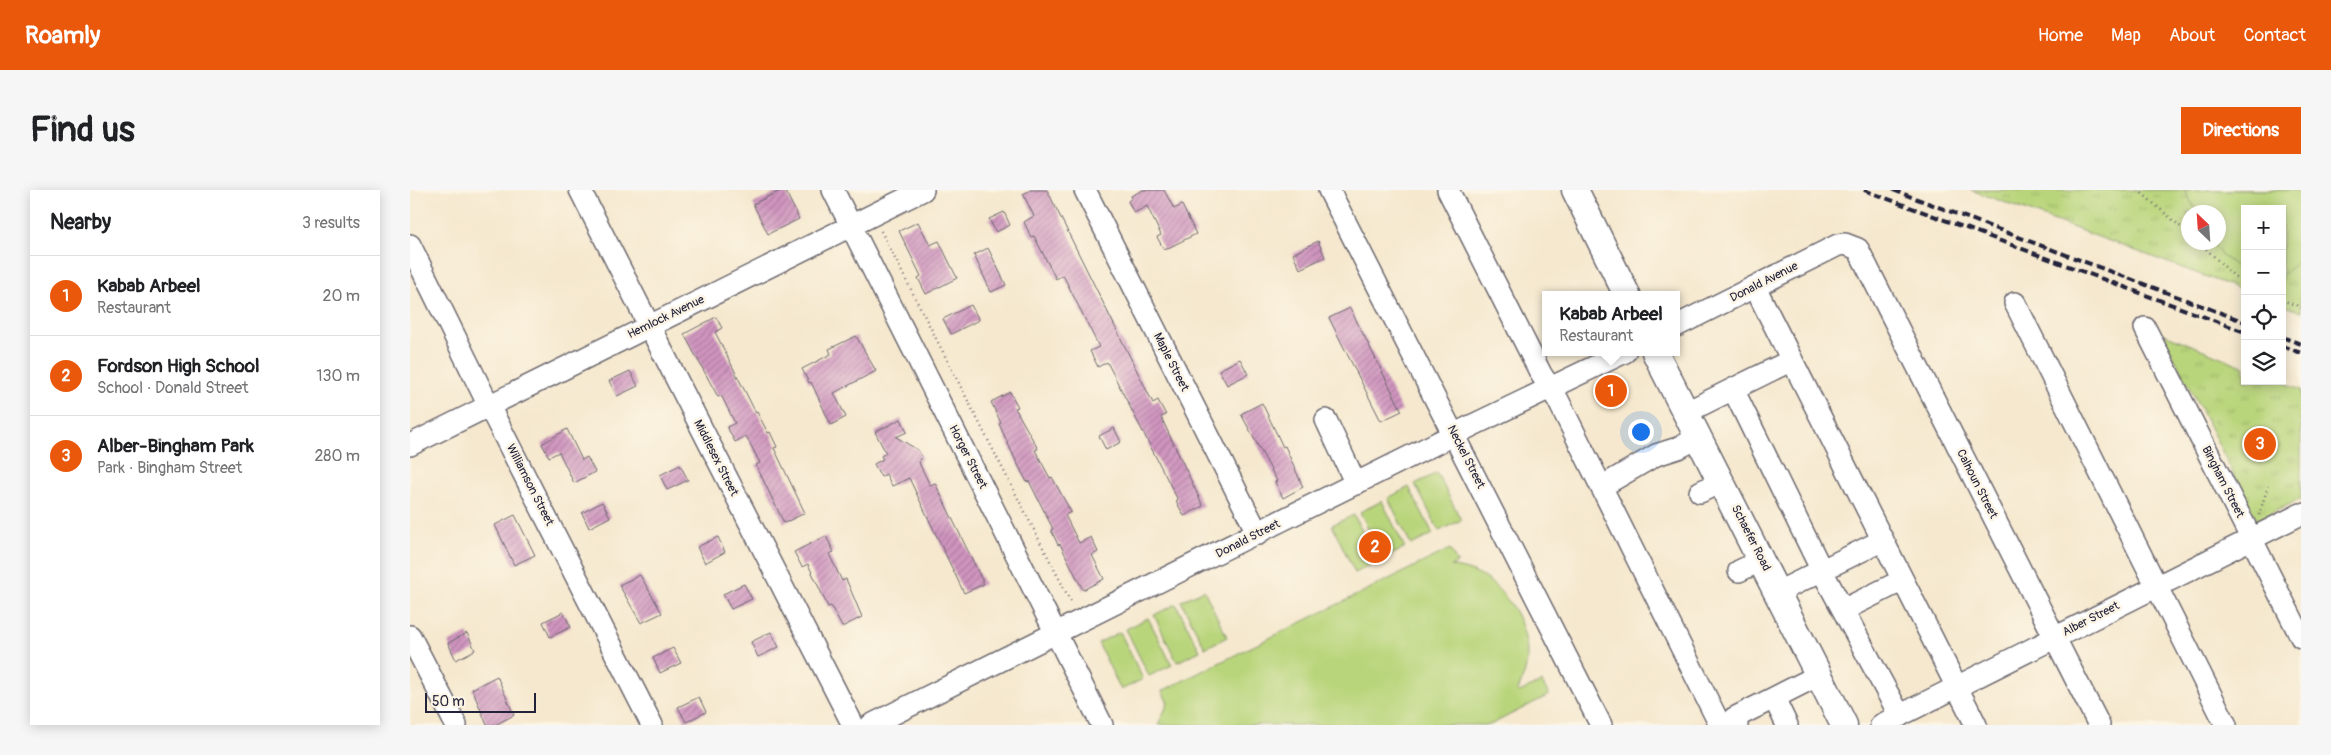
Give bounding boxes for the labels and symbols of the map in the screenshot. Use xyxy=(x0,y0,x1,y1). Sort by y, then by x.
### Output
north arrow xyxy=(2181,205,2226,250)
street label: Donald Avenue xyxy=(1727,258,1801,306)
street label: Hemlock Avenue xyxy=(625,292,707,342)
street label: Maple Street xyxy=(1150,330,1192,394)
pin: 1 xyxy=(1595,372,1627,410)
street label: Middlesex Street xyxy=(690,417,742,499)
your location xyxy=(1628,419,1654,445)
street label: Horger Street xyxy=(945,423,991,492)
street label: Neckel Street xyxy=(1444,423,1488,491)
pin: 3 xyxy=(2244,425,2276,463)
street label: Williamson Street xyxy=(503,442,557,529)
street label: Bingham Street xyxy=(2198,443,2248,521)
street label: Calhoun Street xyxy=(1953,447,2001,521)
street label: Schaefer Road xyxy=(1728,503,1774,574)
street label: Donald Street xyxy=(1213,516,1283,562)
pin: 2 xyxy=(1359,528,1391,566)
street label: Alber Street xyxy=(2060,598,2122,640)
scale bar xyxy=(425,690,536,713)

